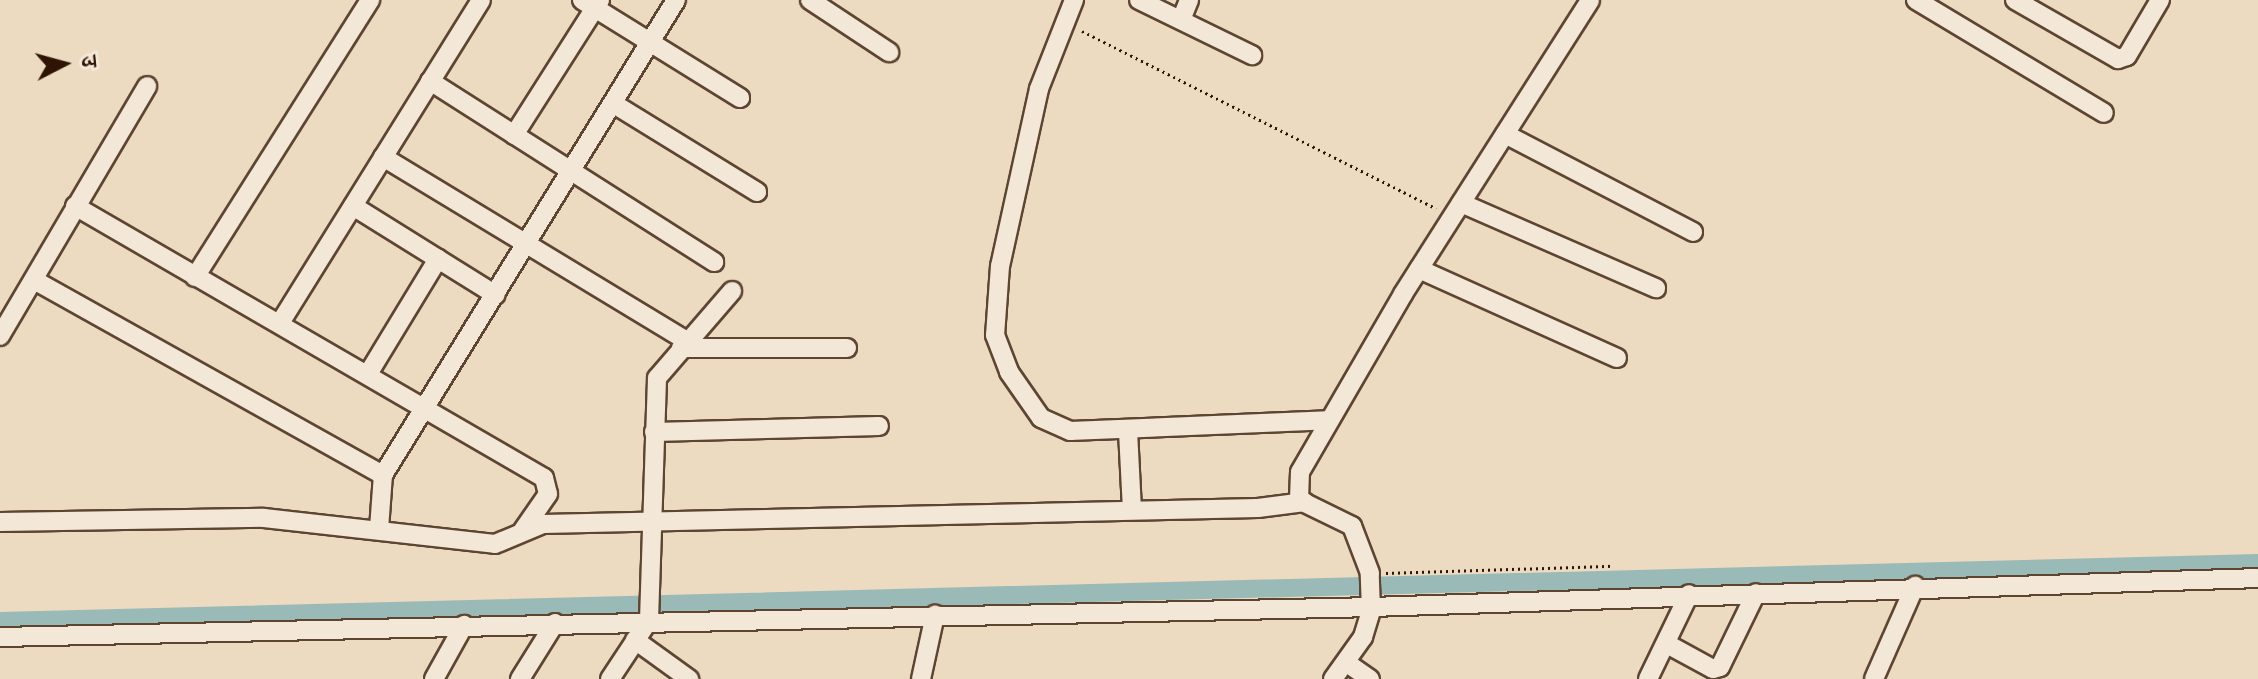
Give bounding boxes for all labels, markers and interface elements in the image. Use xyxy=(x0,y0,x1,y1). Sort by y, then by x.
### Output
north arrow xyxy=(24,24,104,104)
text: उ xyxy=(73,54,102,69)

